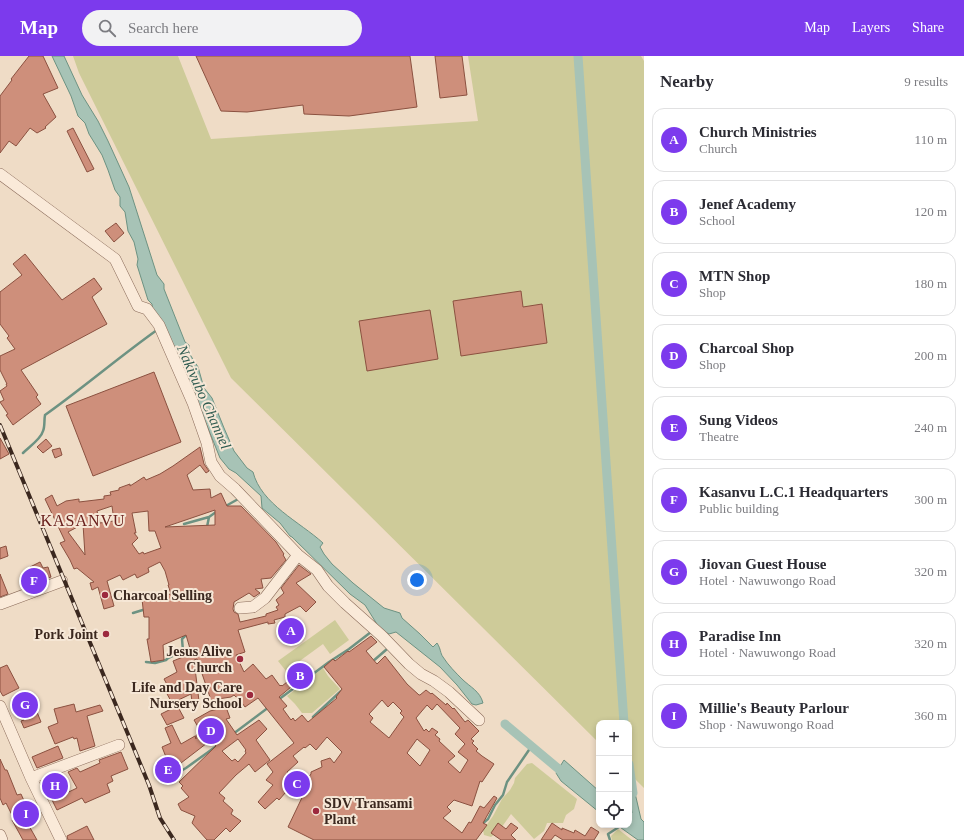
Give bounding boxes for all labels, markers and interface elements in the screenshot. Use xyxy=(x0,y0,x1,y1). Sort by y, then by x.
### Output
search box xyxy=(82,10,362,46)
text: Map xyxy=(20,17,58,38)
icon: search xyxy=(96,17,118,39)
text: Search here xyxy=(128,20,198,36)
text: Map xyxy=(804,20,830,35)
text: Layers xyxy=(852,20,890,35)
text: Share xyxy=(912,20,944,35)
text: Nearby xyxy=(660,72,714,91)
text: 9 results xyxy=(904,74,948,89)
text: Church Ministries xyxy=(699,124,817,140)
text: A xyxy=(669,132,679,147)
text: 110 m xyxy=(915,132,947,147)
text: Church xyxy=(699,141,737,156)
text: Jenef Academy xyxy=(699,196,796,212)
text: B xyxy=(670,204,678,219)
text: 120 m xyxy=(914,204,947,219)
text: School xyxy=(699,213,735,228)
text: MTN Shop xyxy=(699,268,770,284)
text: C xyxy=(669,276,679,291)
text: 180 m xyxy=(914,276,947,291)
text: Shop xyxy=(699,285,726,300)
text: Charcoal Shop xyxy=(699,340,794,356)
water label: Nakivubo Channel xyxy=(173,342,234,451)
text: D xyxy=(669,348,679,363)
text: 200 m xyxy=(914,348,947,363)
text: Shop xyxy=(699,357,726,372)
text: Sung Videos xyxy=(699,412,778,428)
text: E xyxy=(670,420,678,435)
text: 240 m xyxy=(914,420,947,435)
text: Theatre xyxy=(699,429,739,444)
text: Kasanvu L.C.1 Headquarters xyxy=(699,484,888,500)
text: F xyxy=(670,492,678,507)
text: 300 m xyxy=(914,492,947,507)
text: Public building xyxy=(699,501,779,516)
district label: KASANVU xyxy=(40,512,126,529)
text: Jiovan Guest House xyxy=(699,556,827,572)
text: G xyxy=(669,564,679,579)
text: 320 m xyxy=(914,564,947,579)
pin: F xyxy=(21,566,47,596)
your location xyxy=(407,570,427,590)
text: Hotel · Nawuwongo Road xyxy=(699,573,836,588)
place label: Charcoal Selling xyxy=(113,588,212,603)
marker: Charcoal Selling xyxy=(100,590,110,600)
pin: A xyxy=(278,616,304,646)
place label: Pork Joint xyxy=(35,627,98,642)
text: Paradise Inn xyxy=(699,628,781,644)
marker: Pork Joint xyxy=(101,629,111,639)
text: H xyxy=(669,636,679,651)
text: 320 m xyxy=(914,636,947,651)
place label: Jesus Alive Church xyxy=(166,644,232,675)
text: Hotel · Nawuwongo Road xyxy=(699,645,836,660)
marker: Jesus Alive Church xyxy=(235,654,245,664)
pin: B xyxy=(287,661,313,691)
place label: Life and Day Care Nursery School xyxy=(131,680,242,711)
pin: G xyxy=(12,690,38,720)
marker: Life and Day Care Nursery School xyxy=(245,690,255,700)
text: Millie's Beauty Parlour xyxy=(699,700,849,716)
text: I xyxy=(671,708,677,723)
text: 360 m xyxy=(914,708,947,723)
pin: D xyxy=(198,716,224,746)
text: Shop · Nawuwongo Road xyxy=(699,717,834,732)
map controls xyxy=(596,720,632,828)
button: + xyxy=(596,720,632,756)
pin: E xyxy=(155,755,181,785)
button: − xyxy=(596,756,632,792)
pin: C xyxy=(284,769,310,799)
pin: H xyxy=(42,771,68,801)
button: locate xyxy=(596,792,632,828)
place label: SDV Transami Plant xyxy=(324,796,412,827)
pin: I xyxy=(13,799,39,829)
marker: SDV Transami Plant xyxy=(311,806,321,816)

